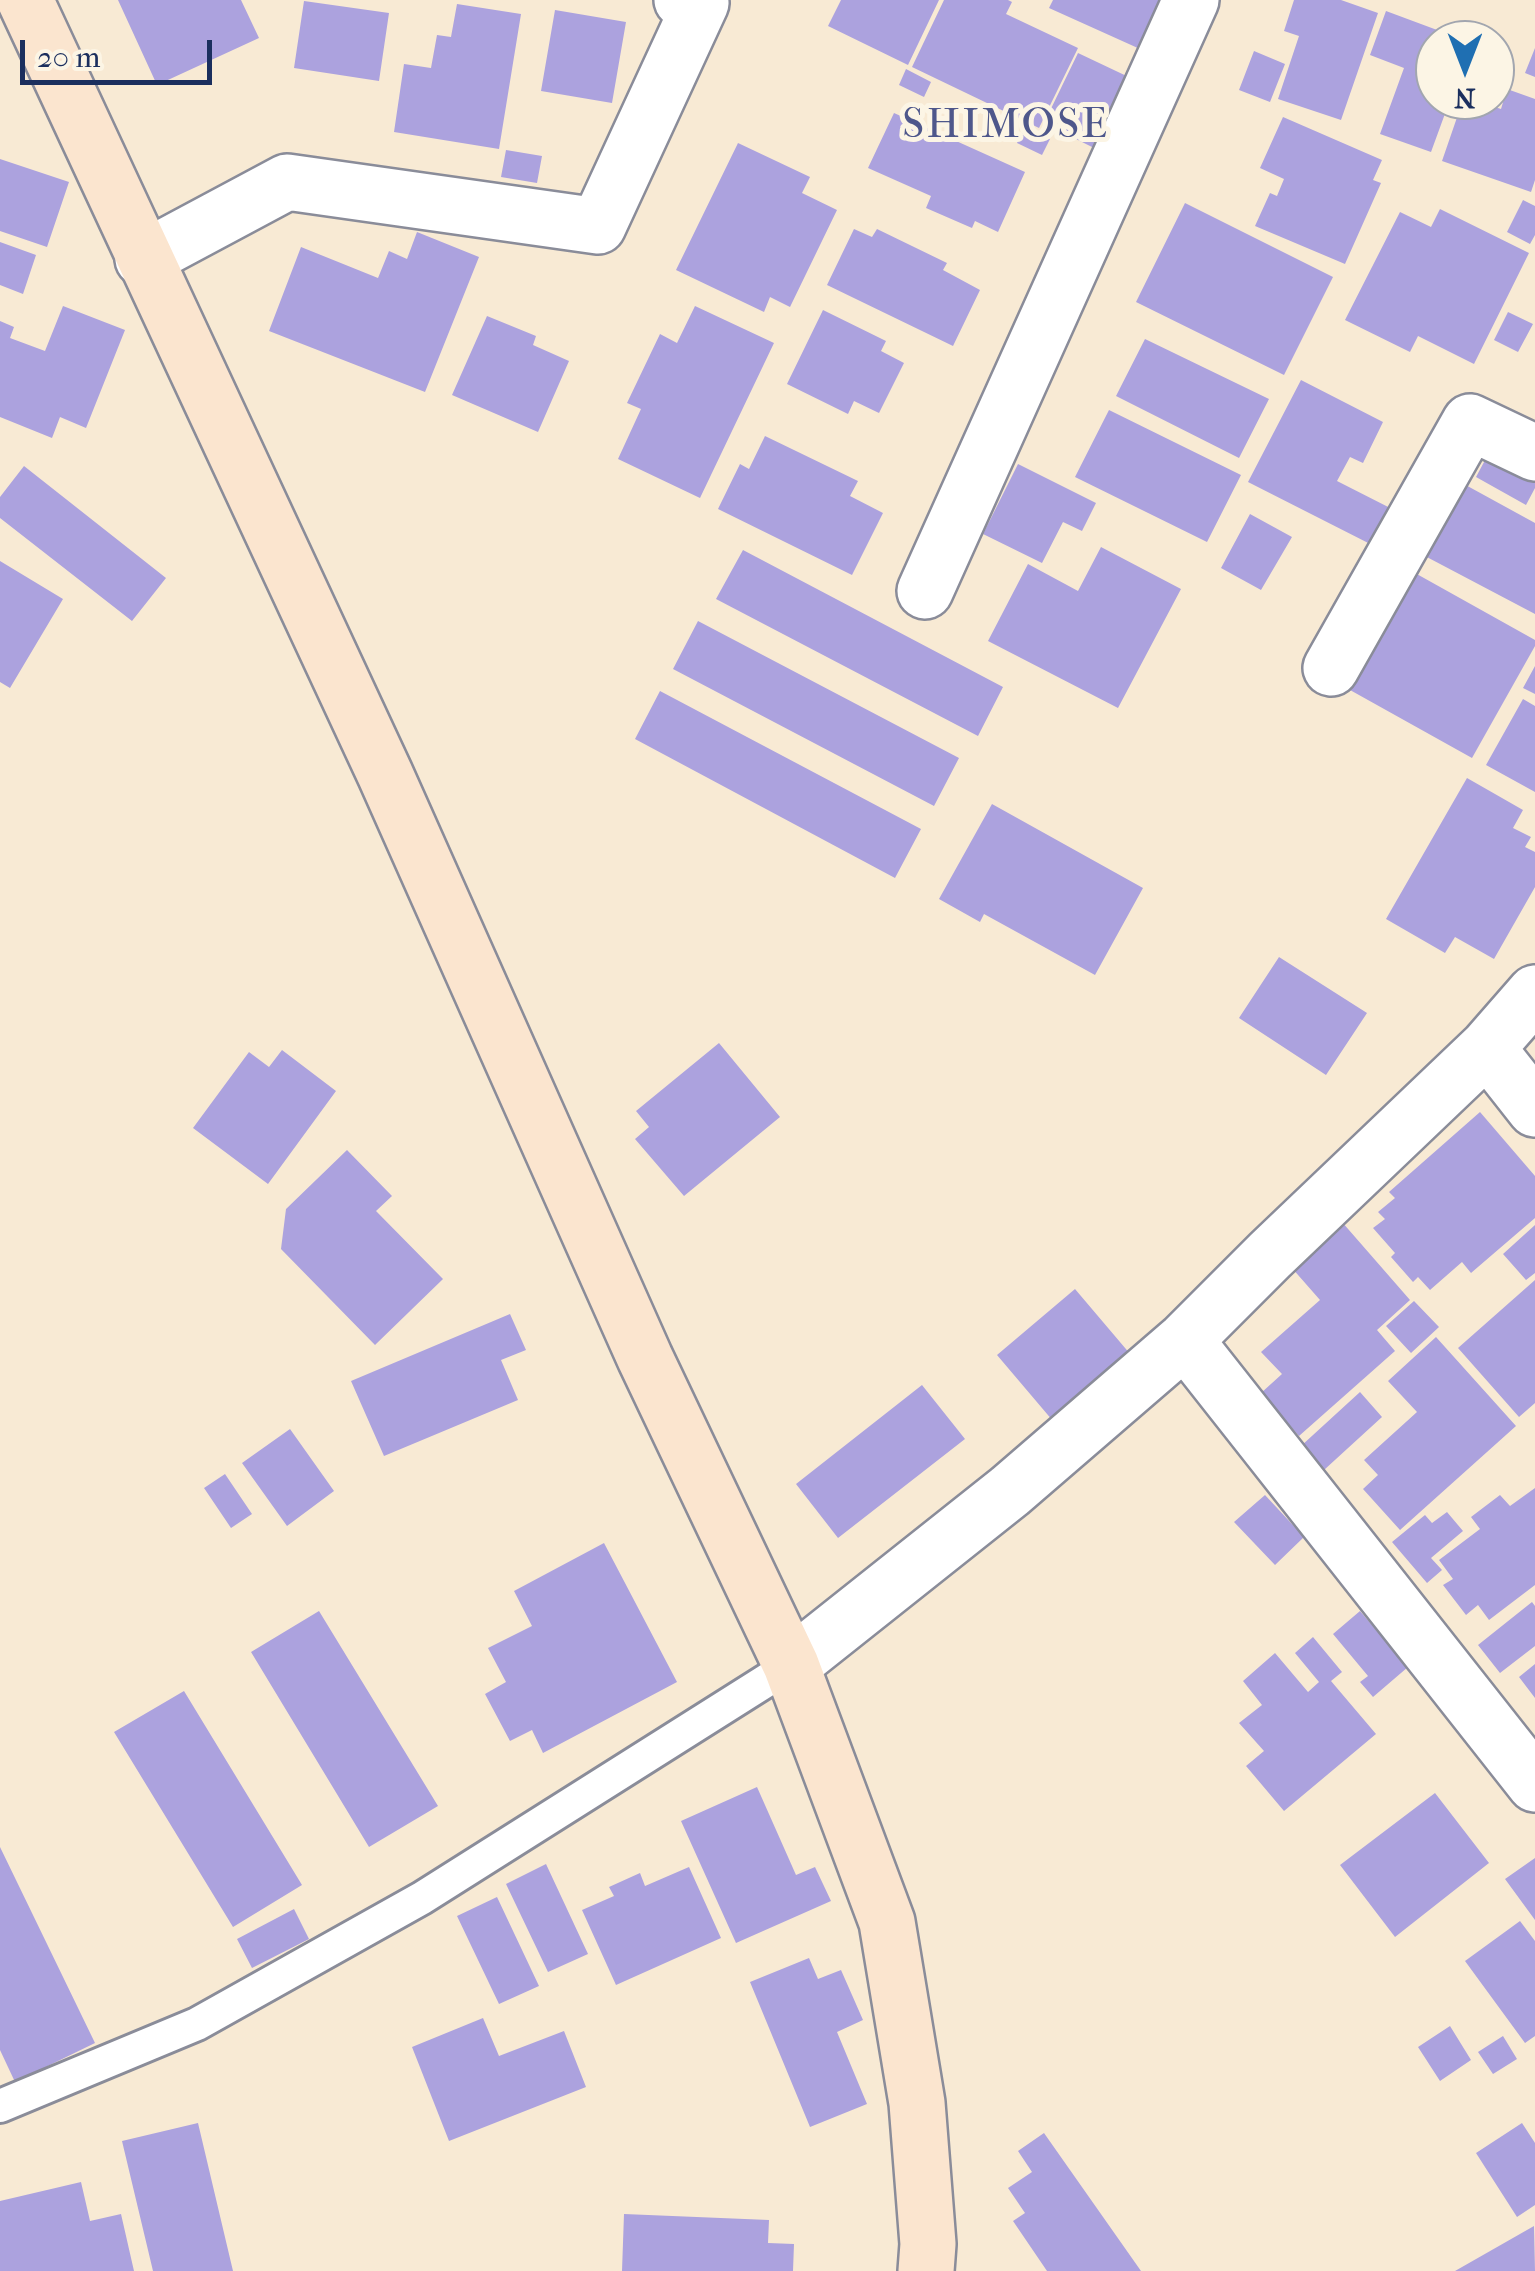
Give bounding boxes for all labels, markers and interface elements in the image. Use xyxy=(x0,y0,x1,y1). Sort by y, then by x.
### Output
scale bar xyxy=(25,20,218,82)
north arrow xyxy=(1415,20,1515,120)
text: 20 m xyxy=(37,40,100,75)
text: N xyxy=(1454,82,1476,115)
district label: SHIMOSE xyxy=(902,102,1110,152)

